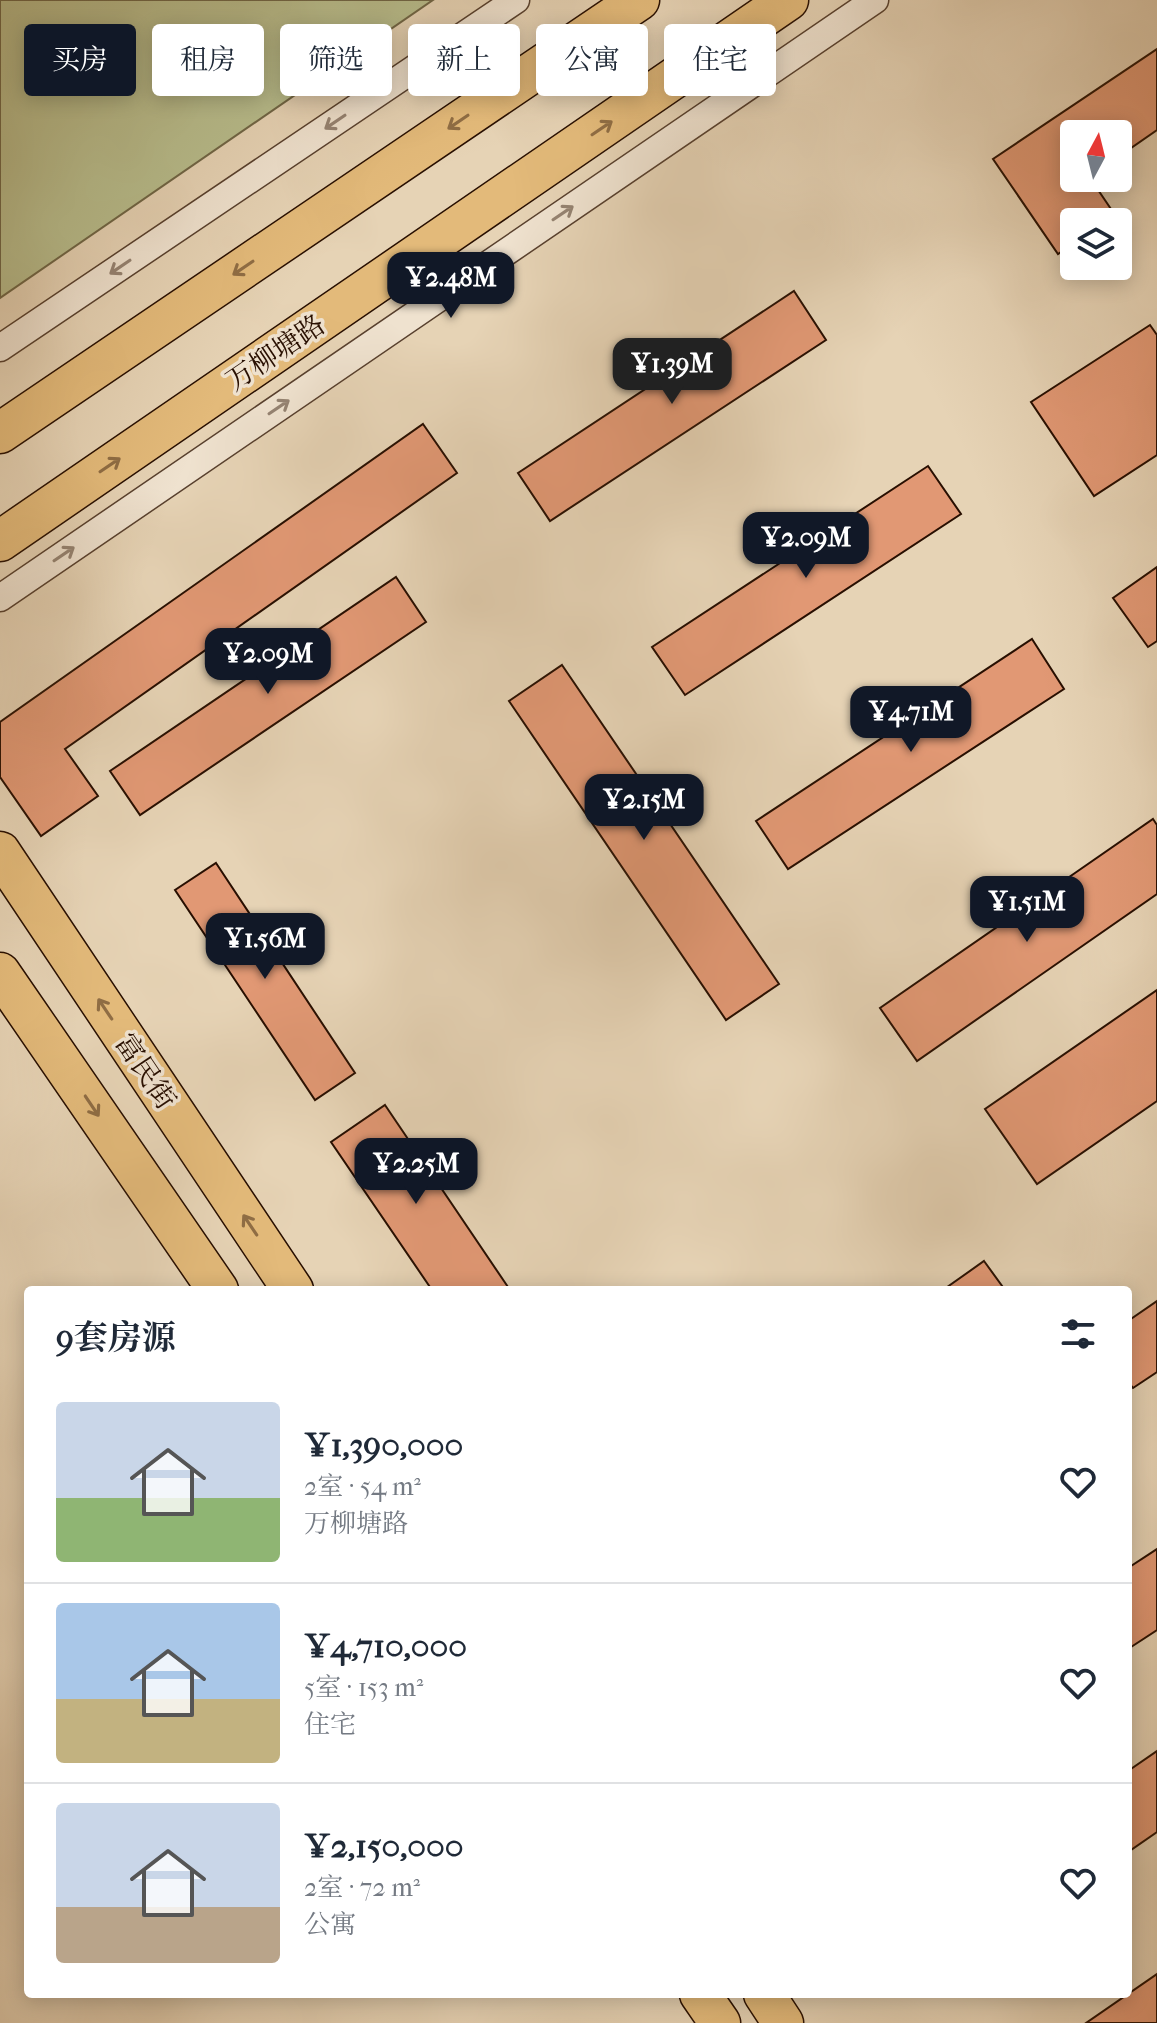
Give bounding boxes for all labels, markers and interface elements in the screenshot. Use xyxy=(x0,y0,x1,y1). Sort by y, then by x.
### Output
chip: 买房 xyxy=(24,24,136,96)
chip: 租房 xyxy=(152,24,264,96)
chip: 筛选 xyxy=(280,24,392,96)
chip: 新上 xyxy=(408,24,520,96)
chip: 公寓 xyxy=(536,24,648,96)
chip: 住宅 xyxy=(664,24,776,96)
one-way arrow xyxy=(325,114,347,130)
one-way arrow xyxy=(448,114,470,130)
one-way arrow xyxy=(590,120,612,136)
north arrow xyxy=(1060,120,1132,192)
map controls xyxy=(1060,120,1132,280)
one-way arrow xyxy=(551,205,574,221)
button: layers xyxy=(1060,208,1132,280)
pin: ¥2.48M xyxy=(386,252,516,320)
one-way arrow xyxy=(109,259,131,275)
one-way arrow xyxy=(232,260,255,276)
text: ¥2.48M xyxy=(405,262,497,293)
street label: 万柳塘路 xyxy=(220,307,331,397)
pin: ¥1.39M xyxy=(607,338,737,406)
text: ¥1.39M xyxy=(631,348,713,379)
one-way arrow xyxy=(267,399,290,415)
one-way arrow xyxy=(99,457,121,473)
pin: ¥2.09M xyxy=(741,512,871,580)
text: ¥2.09M xyxy=(761,522,851,553)
one-way arrow xyxy=(53,546,75,562)
pin: ¥2.09M xyxy=(203,628,333,696)
text: ¥2.09M xyxy=(223,638,313,669)
pin: ¥4.71M xyxy=(846,686,976,754)
text: ¥4.71M xyxy=(868,696,954,727)
pin: ¥2.15M xyxy=(579,774,709,842)
text: ¥2.15M xyxy=(603,784,685,815)
pin: ¥1.51M xyxy=(962,876,1092,944)
text: ¥1.51M xyxy=(988,886,1066,917)
pin: ¥1.56M xyxy=(200,913,330,981)
text: ¥1.56M xyxy=(224,923,306,954)
one-way arrow xyxy=(97,998,113,1021)
street label: 富民街 xyxy=(108,1027,183,1115)
one-way arrow xyxy=(84,1095,100,1117)
pin: ¥2.25M xyxy=(351,1138,481,1206)
text: ¥2.25M xyxy=(373,1148,459,1179)
one-way arrow xyxy=(241,1215,258,1237)
icon: filters xyxy=(1056,1312,1100,1356)
text: 9套房源 xyxy=(56,1318,176,1358)
text: ¥1,390,000 xyxy=(304,1425,463,1465)
icon: home xyxy=(120,1434,216,1530)
icon: heart xyxy=(1056,1460,1100,1504)
text: 2室 · 54 m² xyxy=(304,1471,421,1502)
text: 万柳塘路 xyxy=(304,1508,408,1539)
text: ¥4,710,000 xyxy=(304,1626,467,1666)
icon: home xyxy=(120,1635,216,1731)
icon: heart xyxy=(1056,1661,1100,1705)
text: 5室 · 153 m² xyxy=(304,1672,423,1703)
text: 住宅 xyxy=(304,1709,356,1740)
text: ¥2,150,000 xyxy=(304,1826,464,1866)
icon: home xyxy=(120,1835,216,1931)
icon: heart xyxy=(1056,1861,1100,1905)
text: 2室 · 72 m² xyxy=(304,1872,420,1903)
text: 公寓 xyxy=(304,1909,356,1940)

